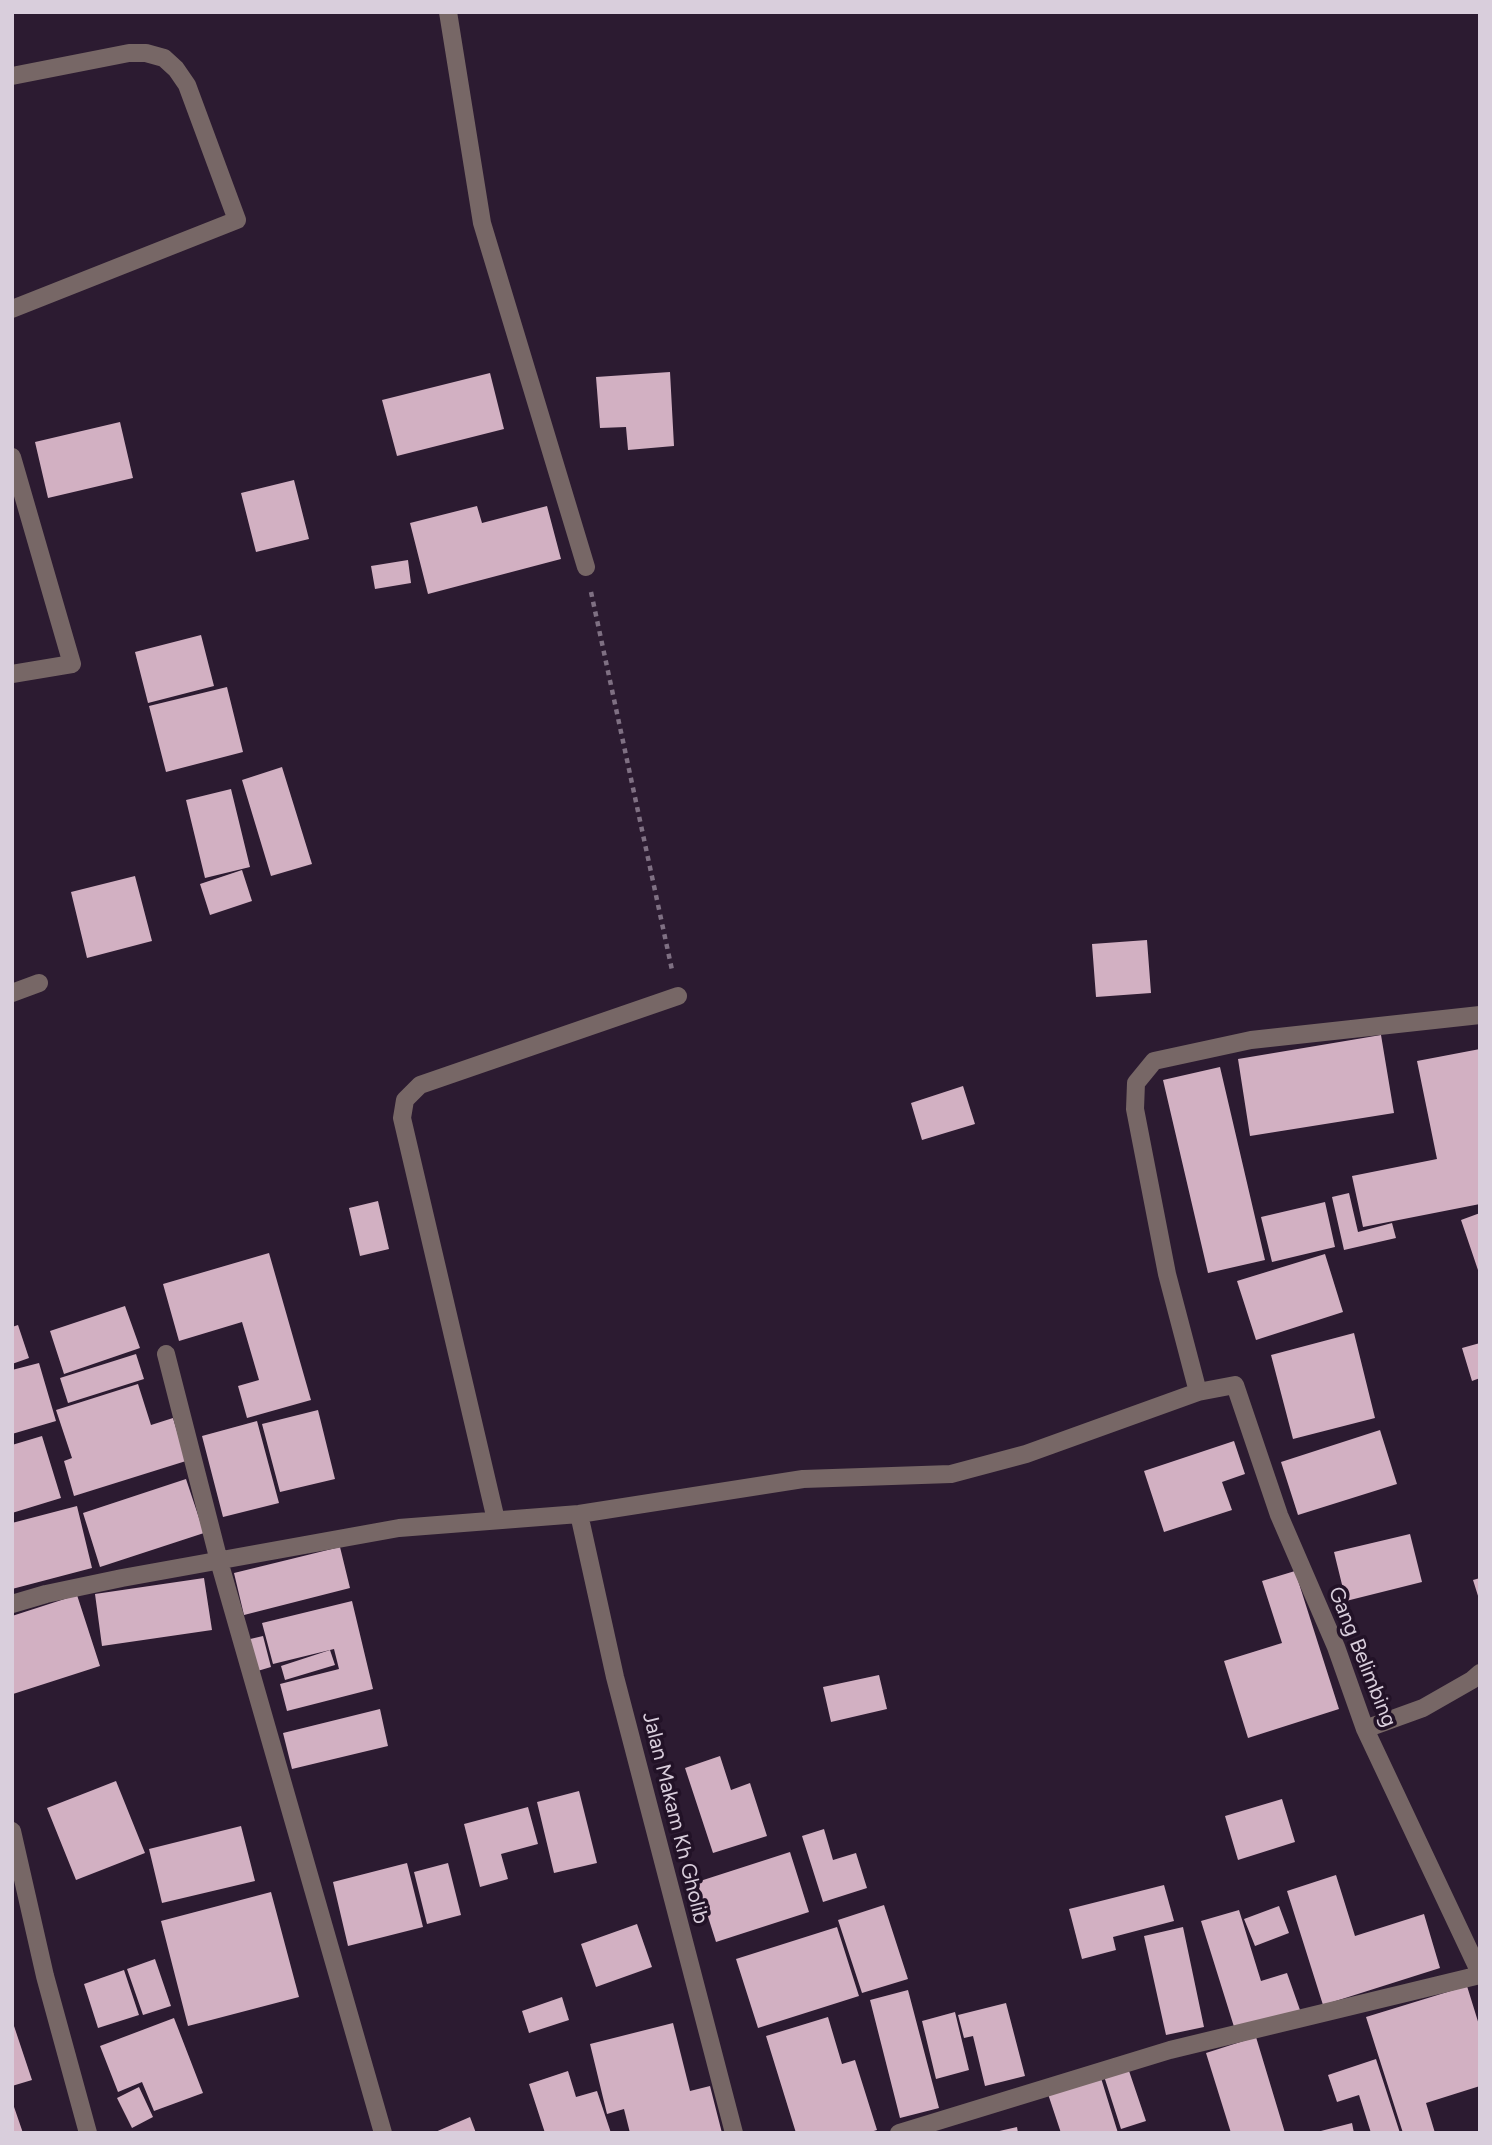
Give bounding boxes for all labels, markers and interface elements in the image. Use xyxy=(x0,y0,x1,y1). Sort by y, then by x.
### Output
street label: Gang Belimbing xyxy=(1322,1583,1402,1731)
street label: Jalan Makam Kh Gholib xyxy=(636,1710,714,1926)

